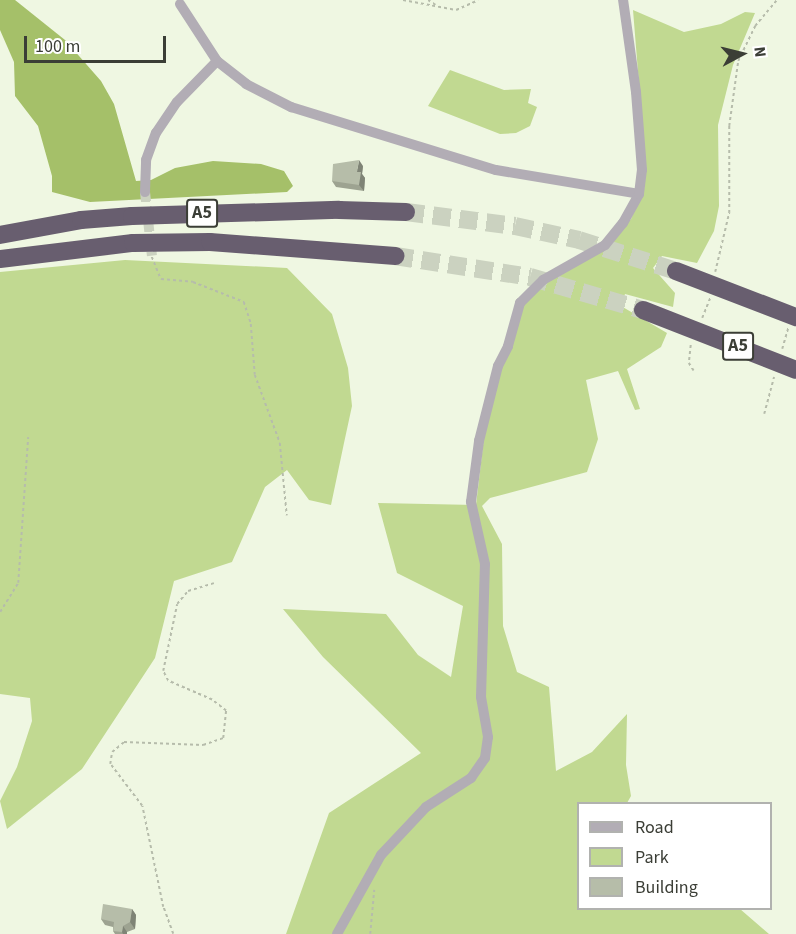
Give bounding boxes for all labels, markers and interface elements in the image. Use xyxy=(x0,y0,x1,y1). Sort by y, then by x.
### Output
scale bar xyxy=(27,24,170,62)
north arrow xyxy=(712,24,772,84)
text: 100 m xyxy=(35,34,80,59)
text: N xyxy=(748,45,771,58)
road number: Α5 xyxy=(186,198,218,228)
road number: Α5 xyxy=(722,331,754,361)
legend xyxy=(577,802,772,910)
text: Road xyxy=(635,815,674,840)
text: Park xyxy=(635,845,669,870)
text: Building xyxy=(635,875,698,900)

